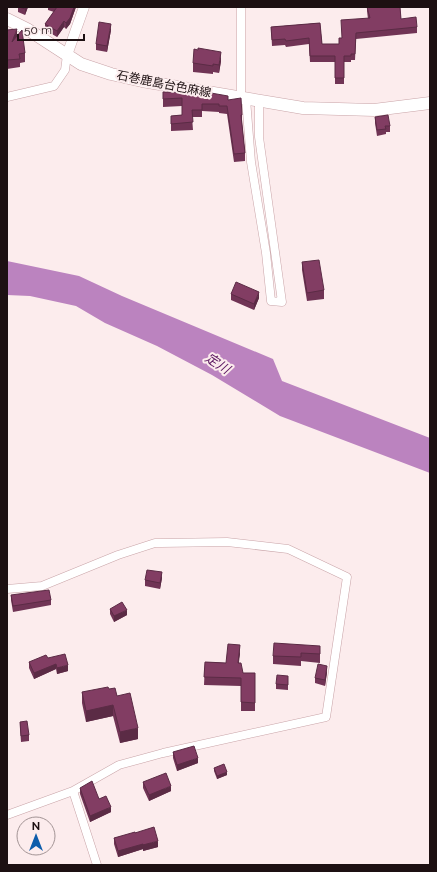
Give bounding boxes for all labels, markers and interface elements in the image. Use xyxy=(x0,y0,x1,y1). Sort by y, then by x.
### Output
scale bar xyxy=(18,16,84,42)
text: 50 m xyxy=(24,23,52,37)
street label: 石巻鹿島台色麻線 xyxy=(116,68,212,100)
water label: 定川 xyxy=(203,350,234,378)
north arrow xyxy=(16,816,56,856)
text: N xyxy=(32,820,40,833)

